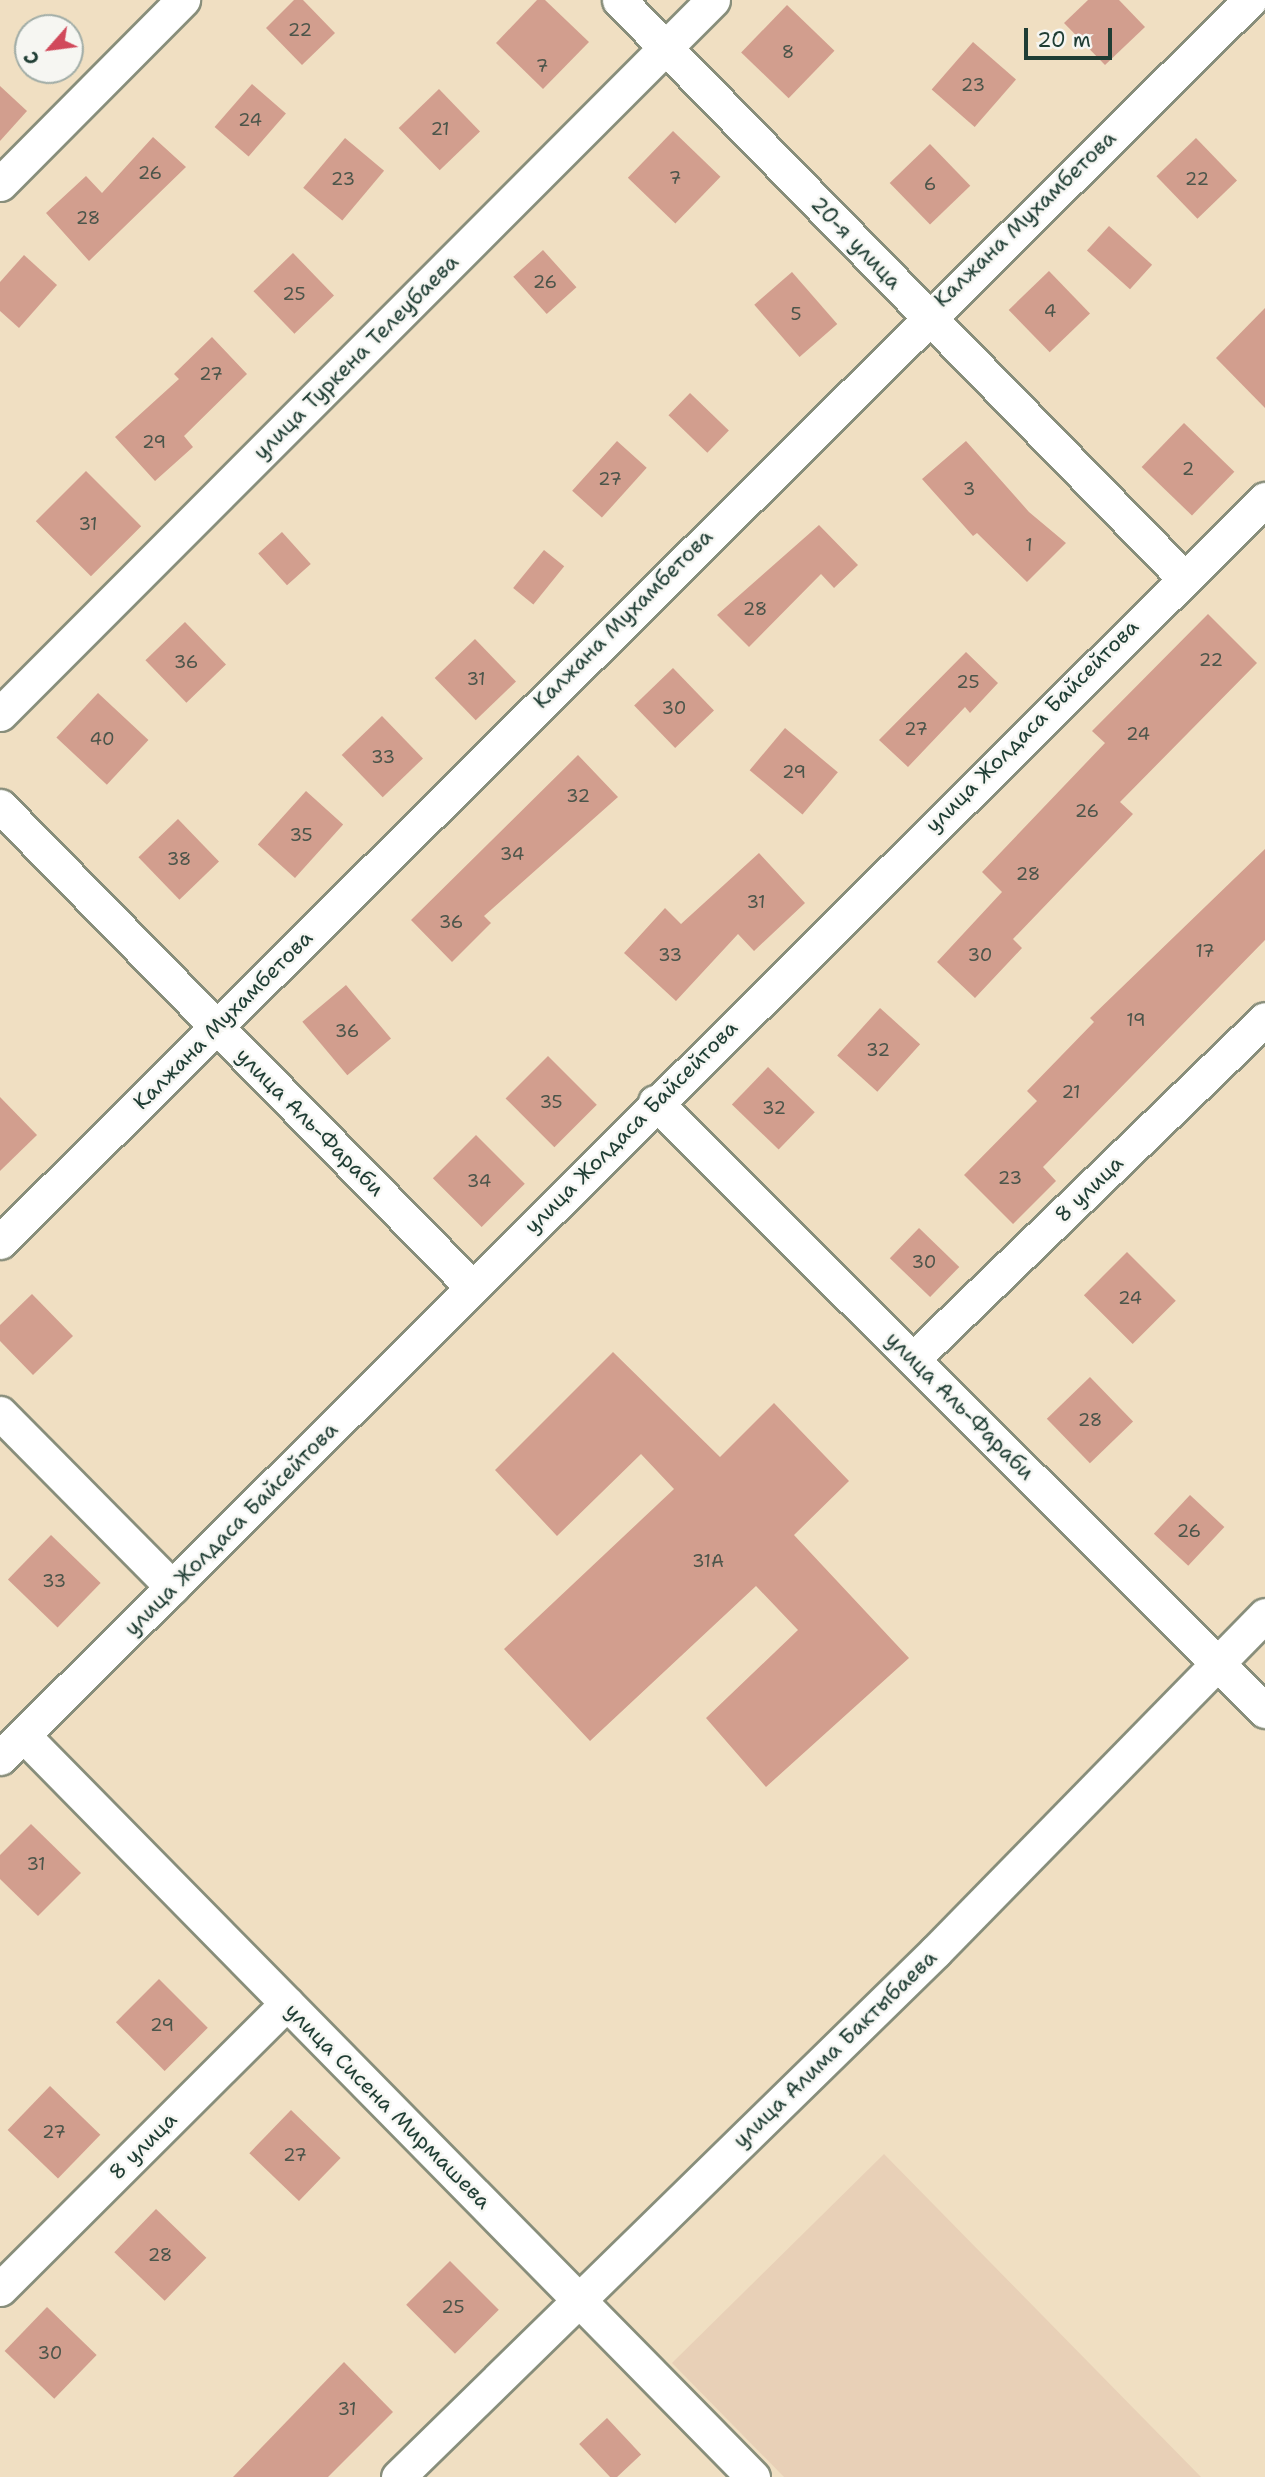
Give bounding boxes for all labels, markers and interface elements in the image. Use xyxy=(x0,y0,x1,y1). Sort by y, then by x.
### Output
north arrow xyxy=(14,14,84,84)
scale bar xyxy=(1027,14,1114,58)
house number: 22 xyxy=(288,19,312,41)
text: 20 m xyxy=(1037,26,1091,54)
house number: 8 xyxy=(782,41,794,63)
text: С xyxy=(18,47,46,69)
house number: 7 xyxy=(536,55,548,77)
house number: 23 xyxy=(961,74,985,96)
house number: 24 xyxy=(238,109,262,131)
house number: 21 xyxy=(430,118,450,140)
street label: Калжана Мухамбетова xyxy=(929,125,1121,313)
house number: 26 xyxy=(138,162,162,184)
house number: 7 xyxy=(669,167,681,189)
house number: 23 xyxy=(331,168,355,190)
house number: 22 xyxy=(1185,168,1209,190)
house number: 6 xyxy=(924,173,936,195)
street label: 20-я улица xyxy=(806,191,906,295)
house number: 28 xyxy=(76,207,100,229)
street label: улица Туркена Телеубаева xyxy=(248,249,464,465)
house number: 26 xyxy=(533,271,557,293)
house number: 25 xyxy=(282,283,306,305)
house number: 4 xyxy=(1044,300,1056,322)
house number: 5 xyxy=(790,303,802,325)
house number: 27 xyxy=(199,363,223,385)
house number: 29 xyxy=(142,431,166,453)
house number: 2 xyxy=(1182,458,1194,480)
house number: 27 xyxy=(598,468,622,490)
house number: 3 xyxy=(963,478,975,500)
house number: 31 xyxy=(78,513,98,535)
street label: Калжана Мухамбетова xyxy=(528,524,718,714)
house number: 1 xyxy=(1025,534,1033,556)
house number: 28 xyxy=(743,598,767,620)
street label: улица Жолдаса Байсейтова xyxy=(920,614,1144,838)
house number: 22 xyxy=(1199,649,1223,671)
house number: 36 xyxy=(174,651,198,673)
house number: 31 xyxy=(466,668,486,690)
house number: 25 xyxy=(956,671,980,693)
house number: 30 xyxy=(662,697,686,719)
house number: 27 xyxy=(904,718,928,740)
house number: 24 xyxy=(1126,723,1150,745)
house number: 40 xyxy=(89,728,115,750)
house number: 33 xyxy=(371,746,395,768)
house number: 29 xyxy=(782,761,806,783)
house number: 32 xyxy=(566,785,590,807)
house number: 26 xyxy=(1075,800,1099,822)
house number: 35 xyxy=(289,824,313,846)
house number: 34 xyxy=(500,843,524,865)
house number: 38 xyxy=(167,848,191,870)
house number: 28 xyxy=(1016,863,1040,885)
house number: 31 xyxy=(746,891,766,913)
house number: 36 xyxy=(439,911,463,933)
street label: Калжана Мухамбетова xyxy=(128,925,318,1115)
house number: 17 xyxy=(1195,940,1215,962)
house number: 33 xyxy=(658,944,682,966)
house number: 30 xyxy=(968,944,992,966)
house number: 19 xyxy=(1126,1009,1146,1031)
street label: улица Жолдаса Байсейтова xyxy=(519,1015,743,1239)
house number: 36 xyxy=(335,1020,359,1042)
house number: 32 xyxy=(866,1039,890,1061)
street label: улица Аль-Фараби xyxy=(231,1043,389,1201)
house number: 21 xyxy=(1061,1081,1081,1103)
house number: 35 xyxy=(539,1091,563,1113)
house number: 32 xyxy=(762,1097,786,1119)
street label: 8 улица xyxy=(1050,1150,1128,1228)
house number: 23 xyxy=(998,1167,1022,1189)
house number: 34 xyxy=(467,1170,491,1192)
house number: 30 xyxy=(912,1251,936,1273)
house number: 24 xyxy=(1118,1287,1142,1309)
street label: улица Аль-Фараби xyxy=(881,1327,1039,1485)
house number: 28 xyxy=(1078,1409,1102,1431)
street label: улица Жолдаса Байсейтова xyxy=(119,1417,343,1641)
house number: 26 xyxy=(1177,1520,1201,1542)
house number: 31А xyxy=(692,1550,724,1572)
house number: 33 xyxy=(42,1570,66,1592)
house number: 31 xyxy=(26,1853,46,1875)
street label: улица Алима Бактыбаева xyxy=(728,1945,942,2153)
street label: улица Сисена Мирмашева xyxy=(280,1998,496,2214)
house number: 29 xyxy=(150,2014,174,2036)
street label: 8 улица xyxy=(104,2107,182,2185)
house number: 27 xyxy=(42,2121,66,2143)
house number: 27 xyxy=(283,2144,307,2166)
house number: 28 xyxy=(148,2244,172,2266)
house number: 25 xyxy=(441,2296,465,2318)
house number: 30 xyxy=(38,2342,62,2364)
house number: 31 xyxy=(337,2398,357,2420)

